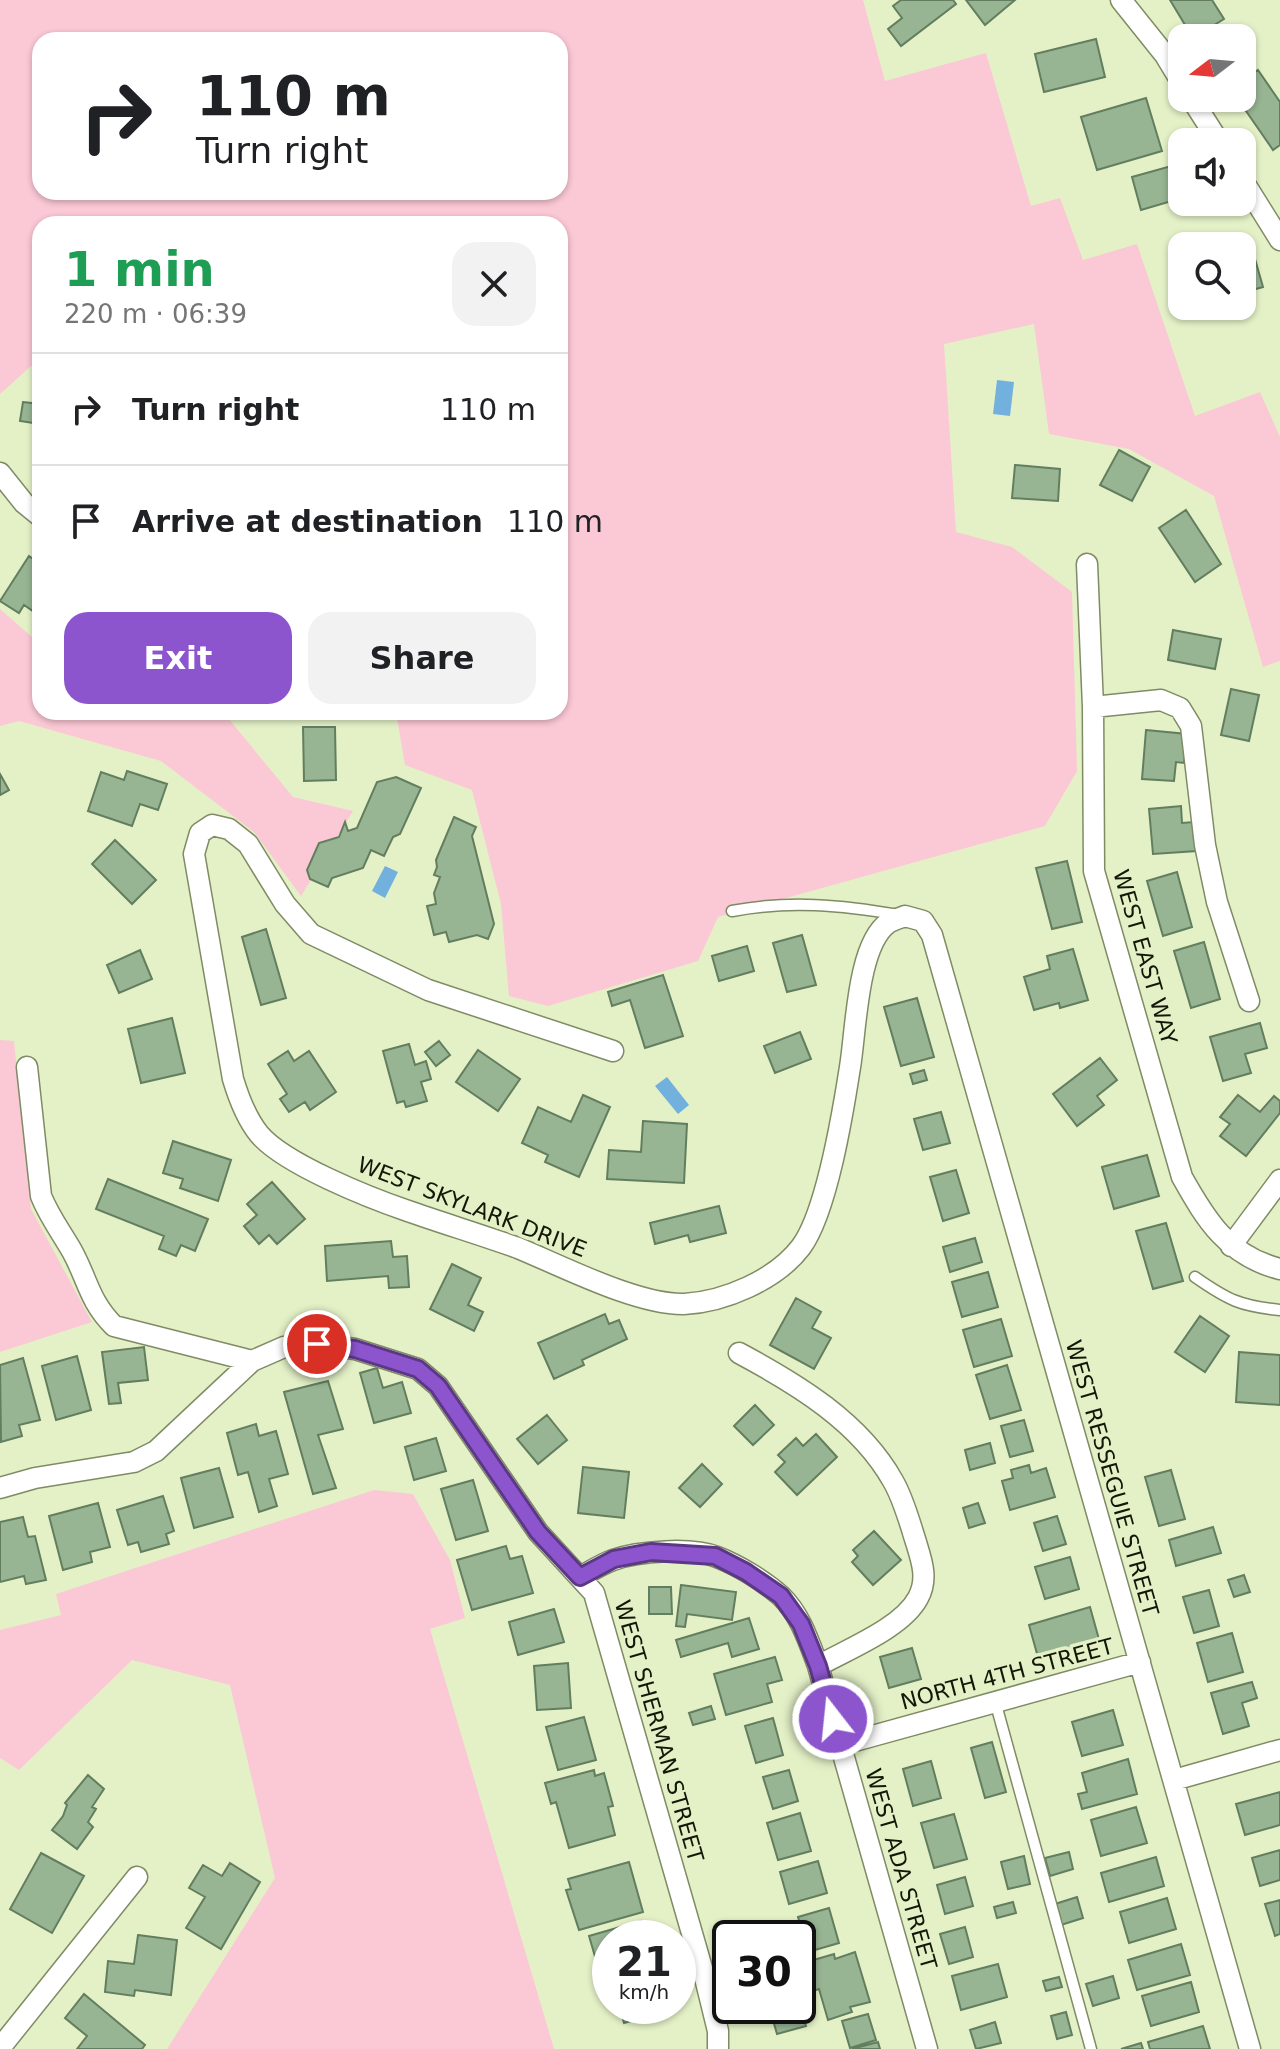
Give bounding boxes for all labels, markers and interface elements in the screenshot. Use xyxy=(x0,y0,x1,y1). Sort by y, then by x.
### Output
north arrow xyxy=(1168,24,1256,112)
map controls xyxy=(1168,24,1256,320)
text: 110 m xyxy=(196,63,391,128)
icon: right xyxy=(64,64,168,168)
button: sound xyxy=(1168,128,1256,216)
text: Turn right xyxy=(196,130,368,171)
button: search xyxy=(1168,232,1256,320)
text: 1 min xyxy=(64,241,215,297)
button: close xyxy=(452,242,536,326)
text: 220 m · 06:39 xyxy=(64,299,247,329)
icon: right xyxy=(64,387,108,431)
text: Turn right xyxy=(132,392,299,427)
text: 110 m xyxy=(440,392,536,427)
icon: arrive xyxy=(64,499,108,543)
text: Arrive at destination xyxy=(132,504,483,539)
text: 110 m xyxy=(507,504,603,539)
button: Exit xyxy=(64,612,292,704)
button: Share xyxy=(308,612,536,704)
street label: WEST EAST WAY xyxy=(1108,867,1182,1048)
street label: WEST SKYLARK DRIVE xyxy=(354,1152,590,1262)
pin xyxy=(283,1310,351,1378)
icon: arrive xyxy=(295,1322,339,1366)
street label: WEST RESSEGUIE STREET xyxy=(1061,1337,1164,1619)
street label: WEST SHERMAN STREET xyxy=(610,1597,709,1865)
street label: NORTH 4TH STREET xyxy=(898,1633,1117,1714)
position arrow xyxy=(791,1677,875,1761)
street label: WEST ADA STREET xyxy=(860,1766,942,1973)
speed limit sign: 30 xyxy=(712,1920,816,2024)
text: 21 xyxy=(616,1939,672,1985)
text: km/h xyxy=(619,1980,669,2004)

